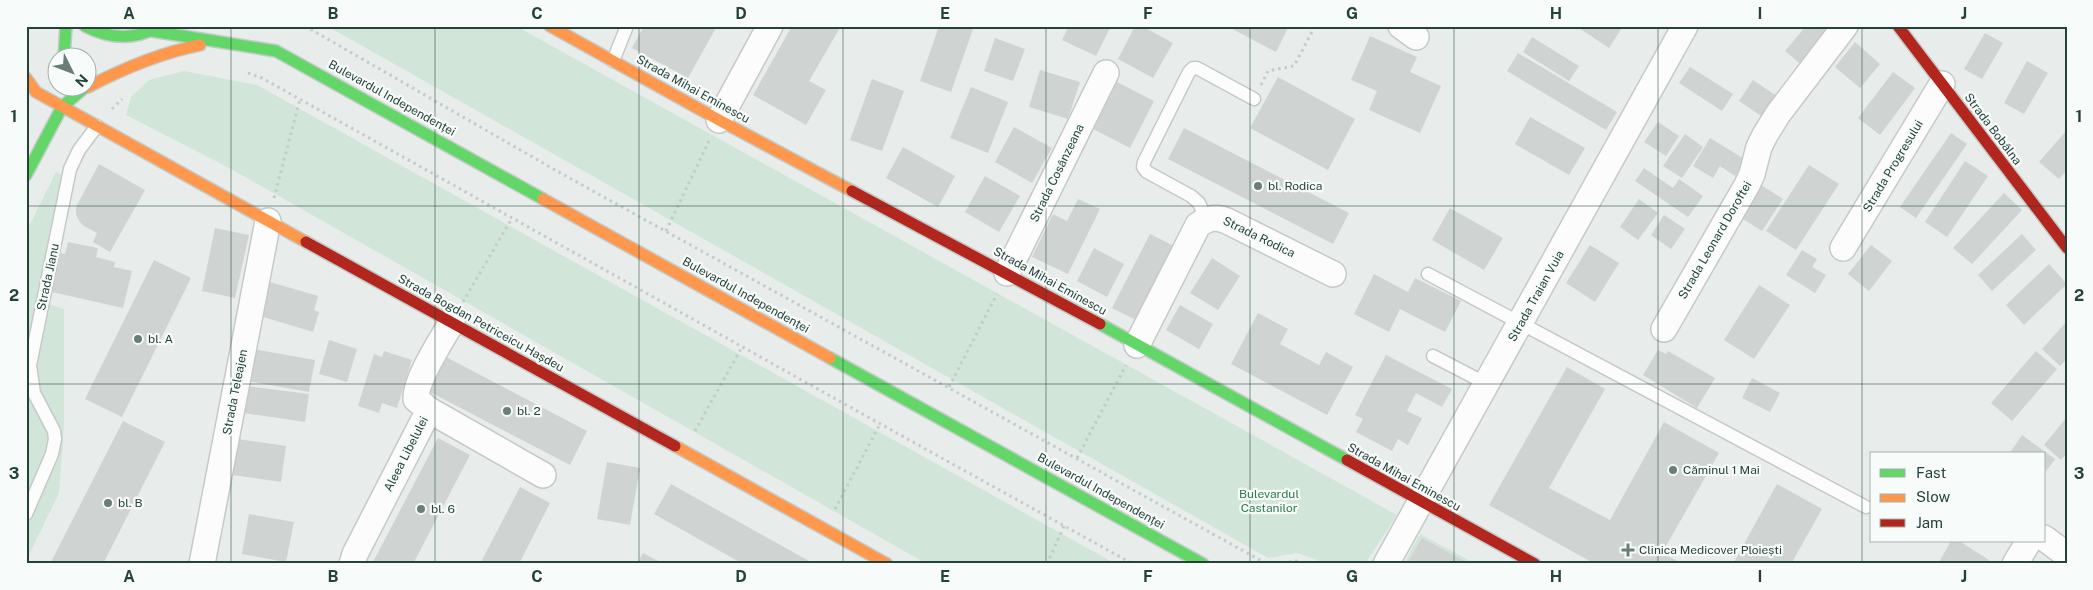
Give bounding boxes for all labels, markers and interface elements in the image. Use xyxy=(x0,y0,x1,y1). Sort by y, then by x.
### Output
text: A xyxy=(123,4,135,23)
text: B xyxy=(328,4,339,23)
text: C xyxy=(531,4,543,23)
text: D xyxy=(735,4,747,23)
text: E xyxy=(940,4,950,23)
text: F xyxy=(1143,4,1153,23)
text: G xyxy=(1346,4,1358,23)
text: H xyxy=(1550,4,1562,23)
text: I xyxy=(1758,4,1762,23)
text: J xyxy=(1961,4,1967,23)
north arrow xyxy=(48,48,98,98)
street label: Strada Mihai Eminescu xyxy=(634,52,752,126)
street label: Bulevardul Independenței xyxy=(326,57,458,139)
text: N xyxy=(72,71,91,90)
street label: Strada Bobâlna xyxy=(1962,90,2024,168)
text: 1 xyxy=(11,107,17,126)
text: 1 xyxy=(2076,107,2082,126)
street label: Strada Progresului xyxy=(1860,118,1926,214)
street label: Strada Cosânzeana xyxy=(1027,122,1087,224)
place label: bl. Rodica xyxy=(1268,179,1322,193)
street label: Strada Leonard Doroftei xyxy=(1676,179,1754,301)
marker: bl. Rodica xyxy=(1252,180,1264,192)
street label: Strada Rodica xyxy=(1221,214,1297,260)
street label: Strada Jianu xyxy=(34,242,62,312)
street label: Strada Mihai Eminescu xyxy=(991,244,1109,318)
street label: Strada Traian Vuia xyxy=(1505,248,1567,344)
street label: Bulevardul Independenței xyxy=(680,254,812,336)
street label: Strada Bogdan Petriceicu Hașdeu xyxy=(395,271,567,375)
text: 2 xyxy=(9,286,19,305)
text: 2 xyxy=(2074,286,2084,305)
place label: bl. A xyxy=(148,332,173,346)
marker: bl. A xyxy=(132,333,144,345)
street label: Strada Teleajen xyxy=(220,348,250,436)
place label: bl. 2 xyxy=(517,404,541,418)
marker: bl. 2 xyxy=(501,405,513,417)
street label: Aleea Libelulei xyxy=(381,414,431,494)
street label: Strada Mihai Eminescu xyxy=(1345,440,1463,514)
street label: Bulevardul Independenței xyxy=(1035,450,1167,532)
legend xyxy=(1870,452,2046,542)
place label: Căminul 1 Mai xyxy=(1683,463,1760,477)
text: 3 xyxy=(9,464,19,483)
marker: Căminul 1 Mai xyxy=(1667,464,1679,476)
text: Fast xyxy=(1916,464,1946,481)
text: 3 xyxy=(2074,464,2084,483)
park label: Bulevardul Castanilor xyxy=(1239,487,1299,515)
text: Slow xyxy=(1916,488,1951,505)
place label: bl. B xyxy=(118,496,142,510)
marker: bl. B xyxy=(102,497,114,509)
place label: bl. 6 xyxy=(431,502,455,516)
marker: bl. 6 xyxy=(415,503,427,515)
text: Jam xyxy=(1916,514,1943,531)
marker: Clinica Medicover Ploiești xyxy=(1621,543,1635,557)
place label: Clinica Medicover Ploiești xyxy=(1639,543,1782,557)
text: A xyxy=(123,567,135,586)
text: B xyxy=(328,567,339,586)
text: C xyxy=(531,567,543,586)
text: D xyxy=(735,567,747,586)
text: E xyxy=(940,567,950,586)
text: F xyxy=(1143,567,1153,586)
text: G xyxy=(1346,567,1358,586)
text: H xyxy=(1550,567,1562,586)
text: I xyxy=(1758,567,1762,586)
text: J xyxy=(1961,567,1967,586)

